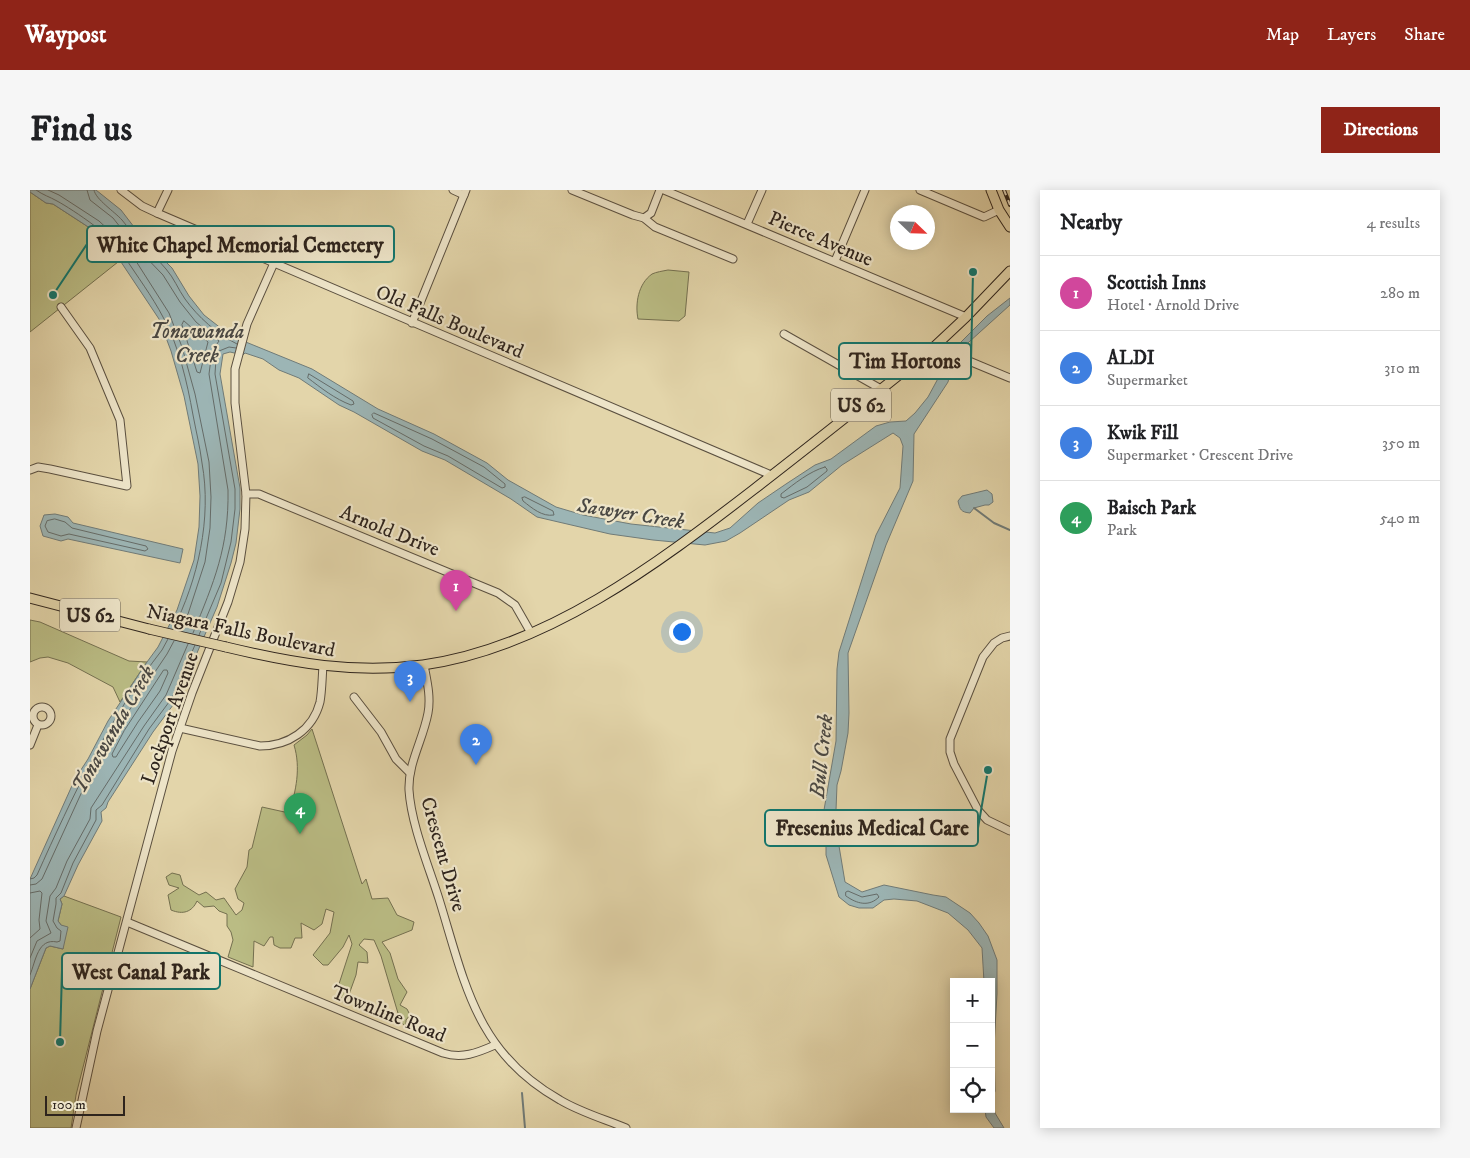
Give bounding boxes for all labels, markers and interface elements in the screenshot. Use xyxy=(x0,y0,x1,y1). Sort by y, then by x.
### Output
text: Waypost xyxy=(25,20,106,50)
text: Map xyxy=(1266,24,1299,46)
text: Layers xyxy=(1327,24,1376,46)
text: Share xyxy=(1404,24,1445,46)
button: Directions xyxy=(1321,107,1440,153)
text: Find us xyxy=(30,108,132,152)
north arrow xyxy=(890,205,935,250)
street label: Pierce Avenue xyxy=(764,206,877,273)
text: Nearby xyxy=(1060,210,1122,236)
text: 4 results xyxy=(1367,213,1420,233)
callout: White Chapel Memorial Cemetery xyxy=(87,226,394,262)
text: White Chapel Memorial Cemetery xyxy=(96,233,384,259)
text: Scottish Inns xyxy=(1107,272,1206,295)
street label: Old Falls Boulevard xyxy=(372,280,527,365)
text: 1 xyxy=(1073,283,1079,303)
text: 280 m xyxy=(1380,283,1420,303)
text: Hotel · Arnold Drive xyxy=(1107,295,1239,315)
water label: Tonawanda Creek xyxy=(150,319,244,369)
callout: Tim Hortons xyxy=(839,343,971,379)
text: ALDI xyxy=(1107,347,1155,370)
text: Tim Hortons xyxy=(848,349,961,375)
text: 2 xyxy=(1072,358,1080,378)
text: 310 m xyxy=(1384,358,1420,378)
text: Supermarket xyxy=(1107,370,1188,390)
road number: US 62 xyxy=(831,388,891,422)
text: Kwik Fill xyxy=(1107,422,1178,445)
text: 3 xyxy=(1073,433,1079,453)
text: 350 m xyxy=(1382,433,1420,453)
text: Supermarket · Crescent Drive xyxy=(1107,445,1293,465)
water label: Sawyer Creek xyxy=(574,493,686,535)
text: Baisch Park xyxy=(1107,497,1196,520)
street label: Arnold Drive xyxy=(336,500,443,563)
text: 4 xyxy=(1071,508,1081,528)
text: 540 m xyxy=(1380,508,1420,528)
text: Park xyxy=(1107,520,1137,540)
pin: 1 xyxy=(440,570,472,611)
road number: US 62 xyxy=(60,598,120,632)
street label: Niagara Falls Boulevard xyxy=(144,599,337,664)
your location xyxy=(669,619,695,645)
street label: Lockport Avenue xyxy=(136,649,205,788)
water label: Tonawanda Creek xyxy=(67,661,161,798)
pin: 3 xyxy=(394,661,426,702)
water label: Bull Creek xyxy=(805,713,839,800)
pin: 2 xyxy=(460,724,492,765)
pin: 4 xyxy=(284,793,316,834)
street label: Crescent Drive xyxy=(414,794,471,915)
callout: Fresenius Medical Care xyxy=(765,810,978,846)
text: Fresenius Medical Care xyxy=(775,816,969,842)
callout: West Canal Park xyxy=(62,953,220,989)
text: West Canal Park xyxy=(71,960,211,986)
map controls xyxy=(950,978,995,1113)
button: + xyxy=(950,978,995,1023)
street label: Townline Road xyxy=(327,980,449,1049)
button: − xyxy=(950,1023,995,1068)
button: locate xyxy=(950,1068,995,1113)
scale bar xyxy=(45,1093,125,1116)
text: 100 m xyxy=(52,1096,86,1114)

